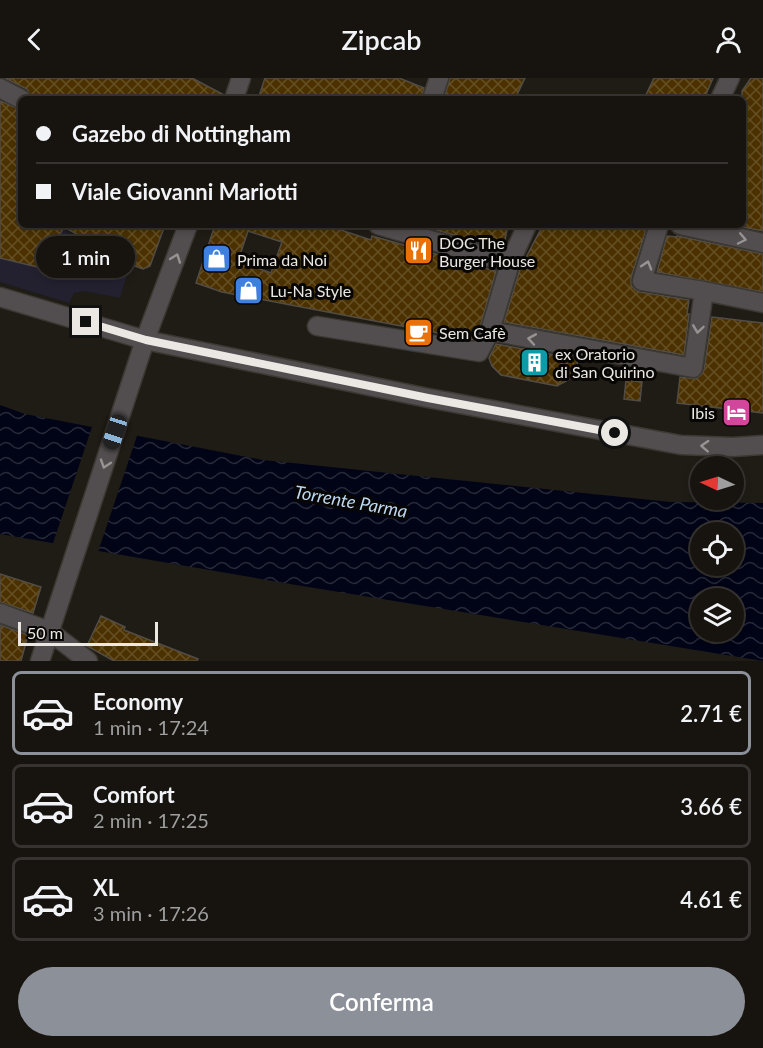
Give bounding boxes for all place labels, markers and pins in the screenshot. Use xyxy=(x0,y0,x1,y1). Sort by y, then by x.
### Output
place label: DOC The Burger House xyxy=(439,233,535,270)
restaurant icon: DOC The Burger House xyxy=(402,235,434,267)
shop icon: Prima da Noi xyxy=(200,243,232,275)
place label: Prima da Noi xyxy=(237,250,327,269)
shop icon: Lu-Na Style xyxy=(233,274,265,306)
place label: Lu-Na Style xyxy=(270,281,351,300)
cafe icon: Sem Cafè xyxy=(402,316,434,348)
place label: Sem Cafè xyxy=(439,323,506,342)
place label: ex Oratorio di San Quirino xyxy=(555,344,655,381)
building icon: ex Oratorio di San Quirino xyxy=(518,346,550,378)
hotel icon: Ibis xyxy=(720,396,752,428)
place label: Ibis xyxy=(691,403,715,422)

